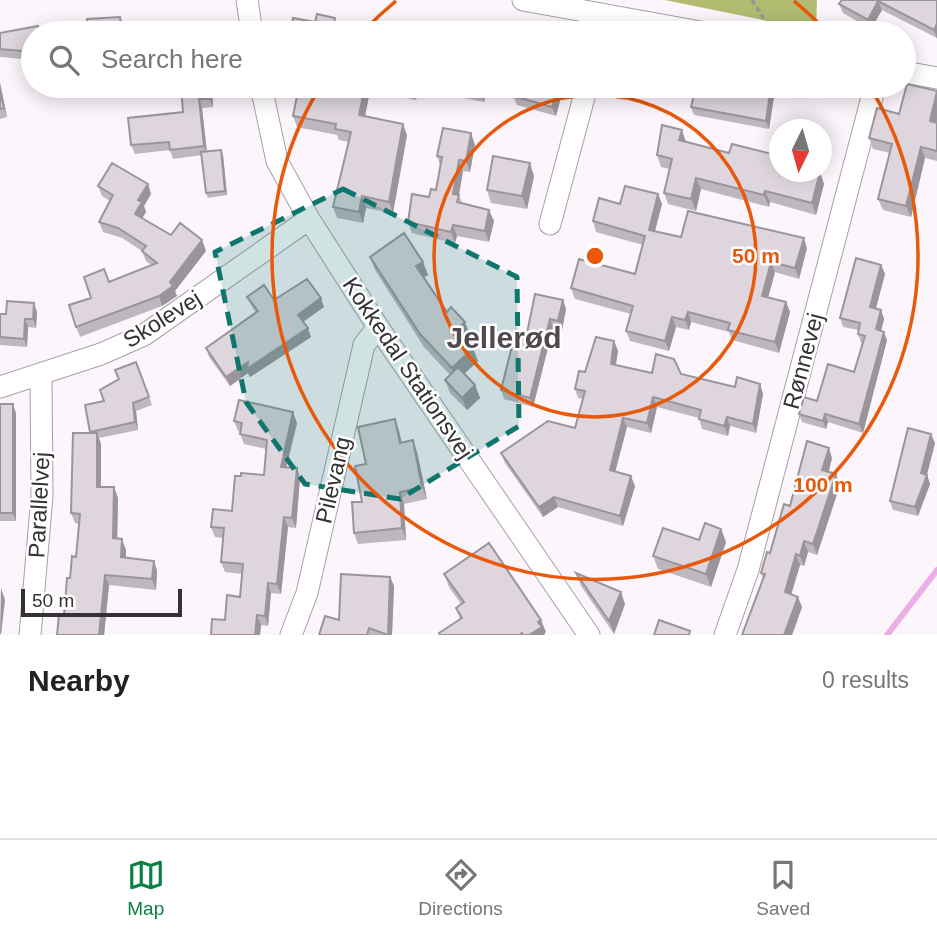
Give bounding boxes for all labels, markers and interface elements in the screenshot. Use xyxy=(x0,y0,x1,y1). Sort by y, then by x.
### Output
search box xyxy=(21,21,916,98)
icon: search xyxy=(45,41,83,79)
text: Search here xyxy=(101,44,243,74)
north arrow xyxy=(769,119,832,182)
centre of rings xyxy=(583,244,607,268)
text: 50 m xyxy=(732,244,780,267)
street label: Kokkedal Stationsvej xyxy=(338,272,478,464)
street label: Skolevej xyxy=(118,285,206,353)
street label: Rønnevej xyxy=(778,310,828,412)
district label: Jellerød xyxy=(446,321,562,354)
street label: Pilevang xyxy=(310,434,356,526)
street label: Parallelvej xyxy=(23,451,55,559)
text: 100 m xyxy=(793,473,853,496)
scale bar xyxy=(21,586,182,618)
text: 50 m xyxy=(32,590,74,611)
text: Nearby xyxy=(28,664,130,697)
text: 0 results xyxy=(822,667,909,693)
tab: Map xyxy=(127,856,165,920)
tab: Directions xyxy=(418,856,503,920)
tab: Saved xyxy=(756,856,810,920)

